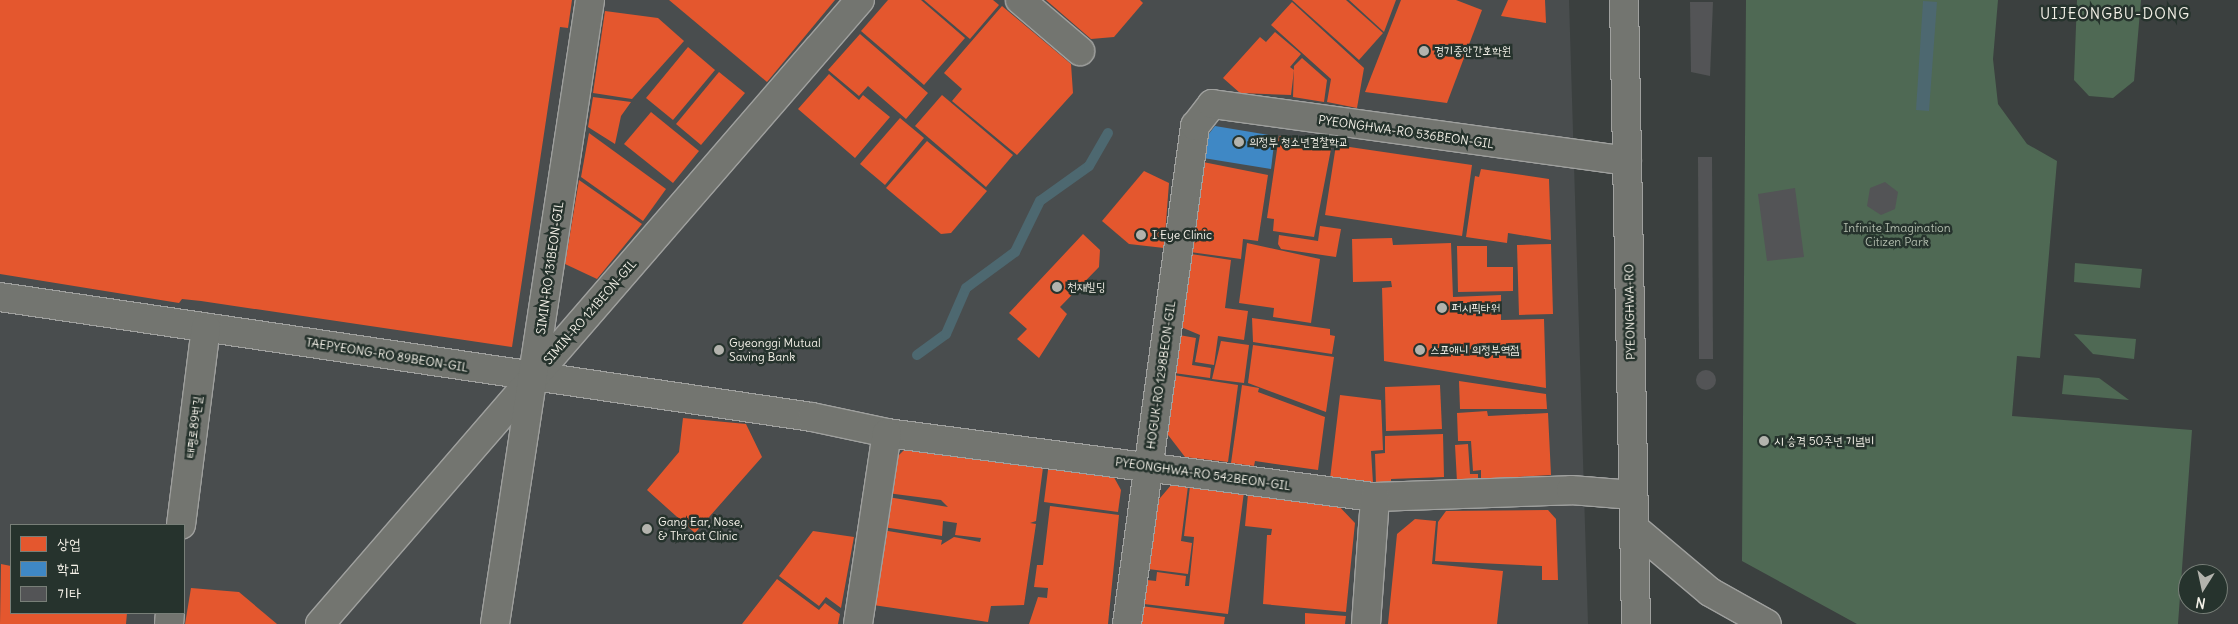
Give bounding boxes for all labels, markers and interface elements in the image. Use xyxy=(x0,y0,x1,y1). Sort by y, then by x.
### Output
district label: UIJEONGBU-DONG xyxy=(2038,5,2192,23)
place label: 경기중안간호학원 xyxy=(1434,44,1511,58)
marker: 경기중안간호학원 xyxy=(1418,45,1430,57)
street label: PYEONGHWA-RO 536BEON-GIL xyxy=(1317,113,1495,151)
place label: 의정부 청소년결찰학교 xyxy=(1249,135,1348,149)
marker: 의정부 청소년결찰학교 xyxy=(1233,136,1245,148)
street label: SIMIN-RO 131BEON-GIL xyxy=(534,201,566,335)
park label: Infinite Imagination Citizen Park xyxy=(1843,221,1951,249)
marker: I Eye Clinic xyxy=(1134,228,1148,242)
place label: I Eye Clinic xyxy=(1152,228,1212,242)
street label: SIMIN-RO 121BEON-GIL xyxy=(541,257,639,367)
street label: PYEONGHWA-RO xyxy=(1622,264,1638,360)
place label: 천재빌딩 xyxy=(1067,280,1106,294)
marker: 천재빌딩 xyxy=(1051,281,1063,293)
street label: HOGUK-RO 1298BEON-GIL xyxy=(1143,300,1179,450)
place label: 퍼시픽타워 xyxy=(1452,301,1500,315)
marker: 퍼시픽타워 xyxy=(1436,302,1448,314)
street label: TAEPYEONG-RO 89BEON-GIL xyxy=(305,335,469,375)
place label: Gyeonggi Mutual Saving Bank xyxy=(729,336,821,364)
place label: 스포애니 의정부역점 xyxy=(1430,343,1520,357)
marker: Gyeonggi Mutual Saving Bank xyxy=(713,344,725,356)
marker: 스포애니 의정부역점 xyxy=(1414,344,1426,356)
street label: 태평로89번길 xyxy=(183,395,205,459)
place label: 시 승격 50주년 기념비 xyxy=(1774,434,1875,448)
marker: 시 승격 50주년 기념비 xyxy=(1758,435,1770,447)
street label: PYEONGHWA-RO 542BEON-GIL xyxy=(1114,455,1292,493)
place label: Gang Ear, Nose, & Throat Clinic xyxy=(658,515,743,543)
marker: Gang Ear, Nose, & Throat Clinic xyxy=(640,522,654,536)
legend xyxy=(10,524,185,614)
text: 상업 xyxy=(57,534,81,553)
text: 학교 xyxy=(57,559,81,578)
north arrow xyxy=(2178,564,2228,614)
text: 기타 xyxy=(57,584,81,603)
text: N xyxy=(2194,593,2207,612)

